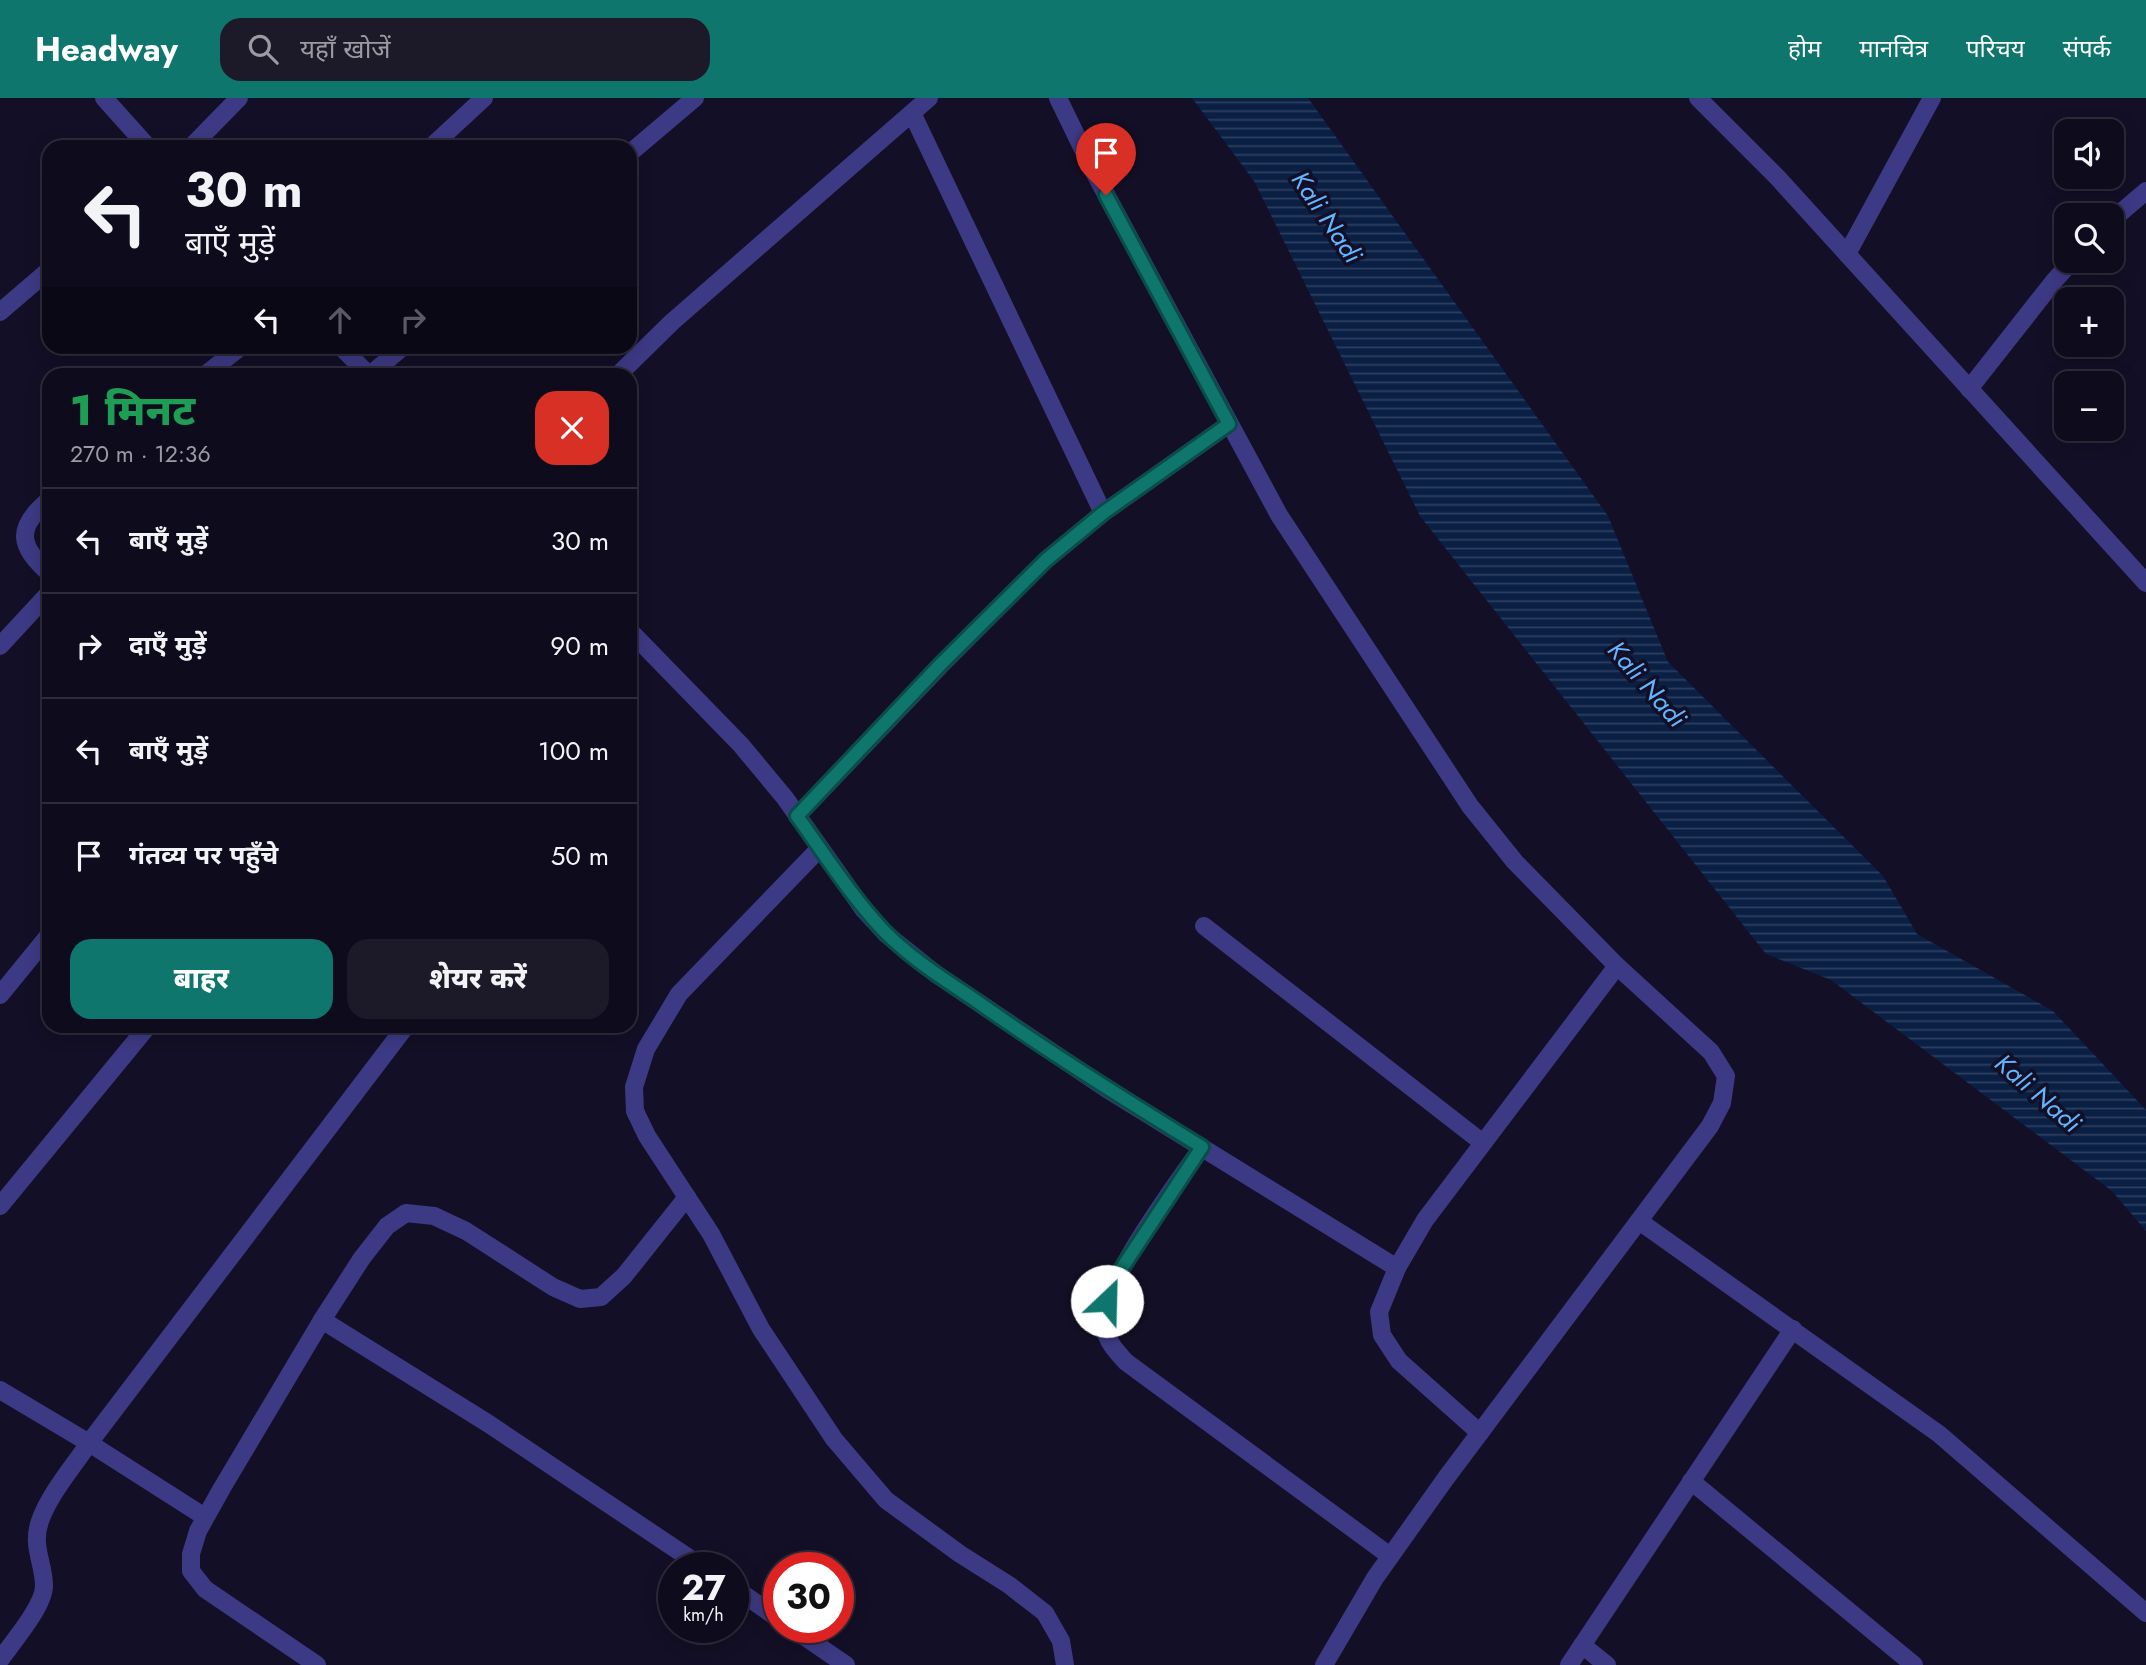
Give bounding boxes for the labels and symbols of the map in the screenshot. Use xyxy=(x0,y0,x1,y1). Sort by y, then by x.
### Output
pin xyxy=(1076,123,1136,195)
water label: Kali Nadi xyxy=(1282,163,1372,271)
water label: Kali Nadi xyxy=(1599,632,1696,736)
water label: Kali Nadi xyxy=(1986,1045,2090,1142)
position arrow xyxy=(1070,1264,1144,1338)
speed limit sign: 30 xyxy=(763,1552,854,1643)

